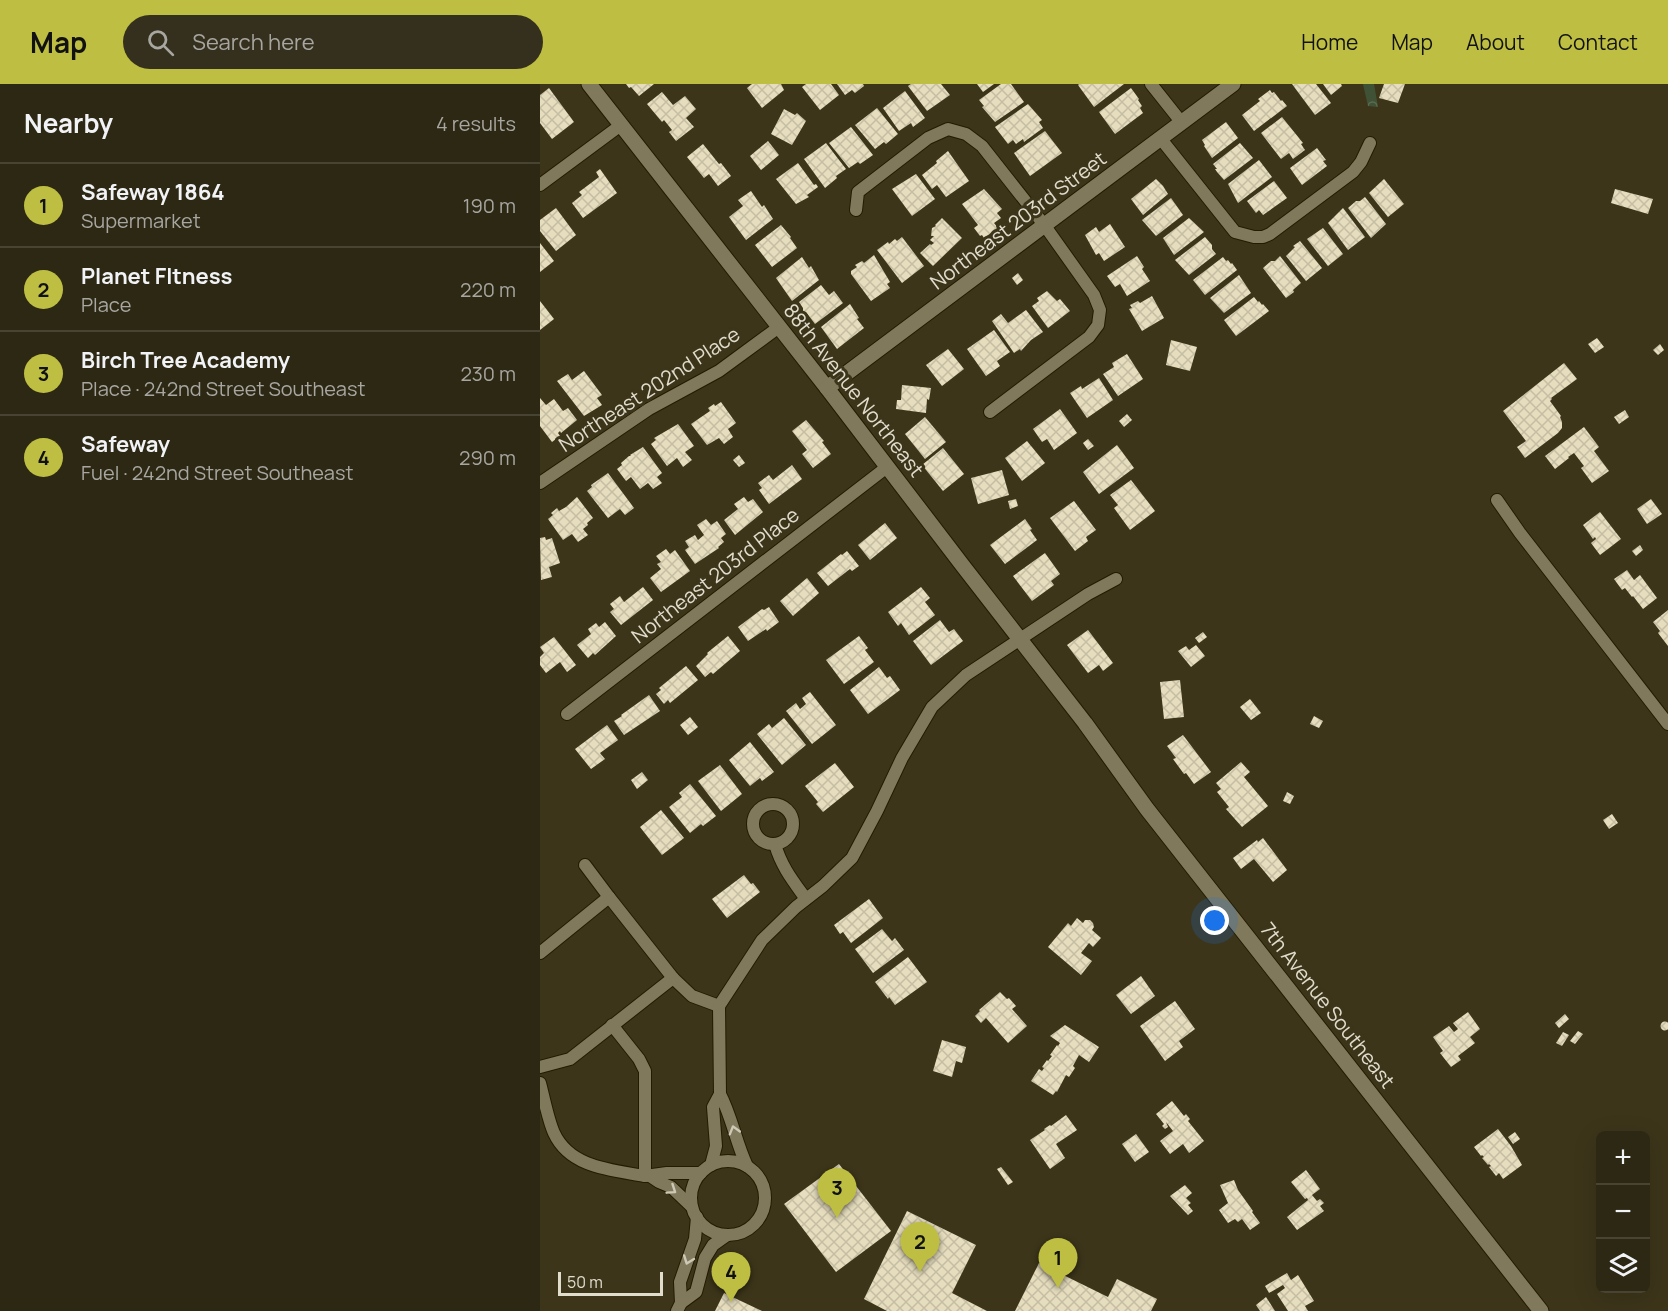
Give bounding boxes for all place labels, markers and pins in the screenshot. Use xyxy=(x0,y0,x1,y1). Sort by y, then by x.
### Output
pin: 3 xyxy=(818,1168,856,1218)
pin: 2 xyxy=(900,1222,940,1272)
pin: 1 xyxy=(1038,1238,1078,1288)
pin: 4 xyxy=(712,1252,750,1302)

